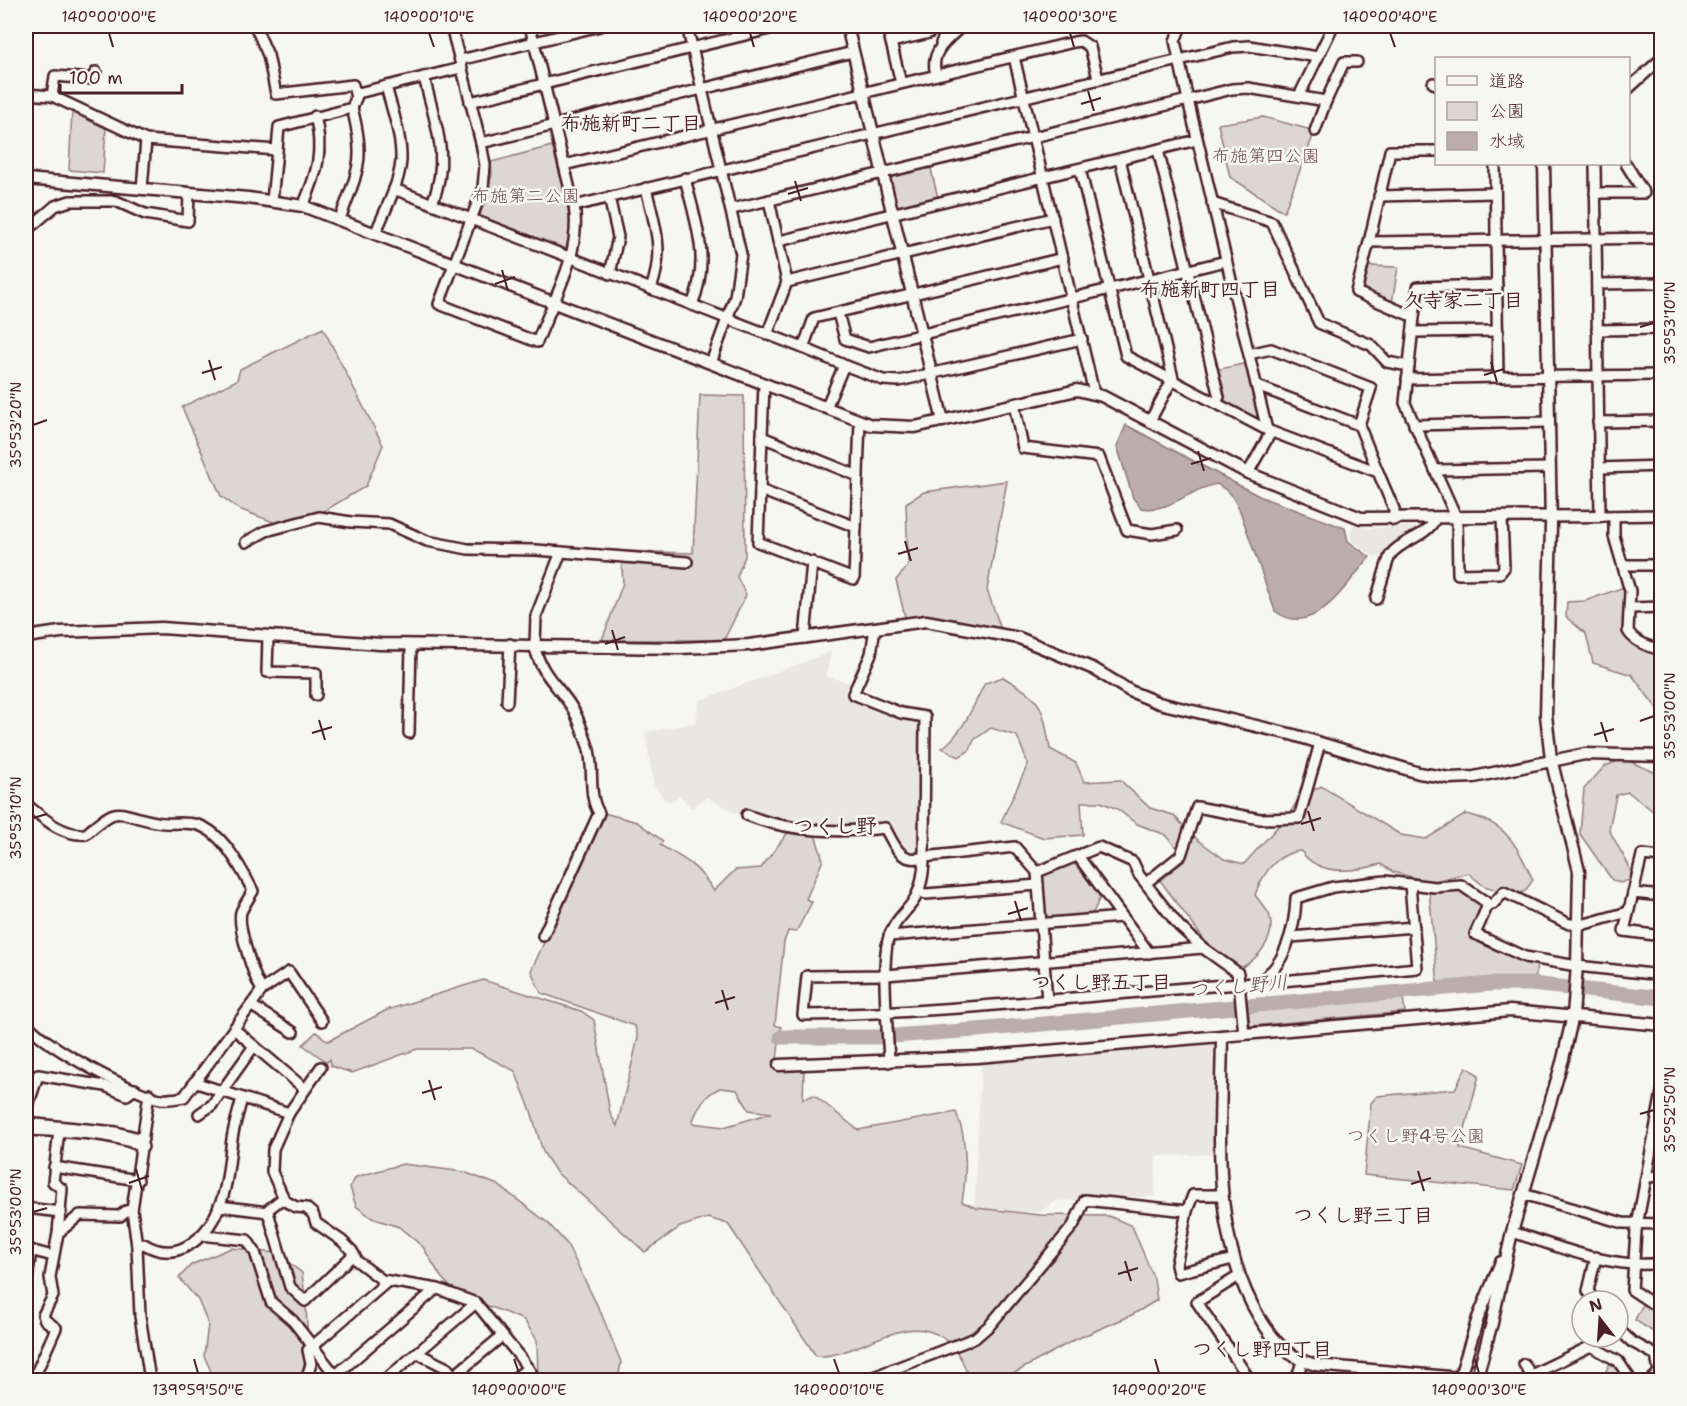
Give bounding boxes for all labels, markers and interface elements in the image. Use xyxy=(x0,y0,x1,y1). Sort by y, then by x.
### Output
text: 140°00'00"E xyxy=(61,7,157,27)
text: 140°00'10"E xyxy=(384,7,474,27)
text: 140°00'20"E xyxy=(703,7,797,27)
text: 140°00'30"E xyxy=(1023,7,1117,27)
text: 140°00'40"E xyxy=(1343,7,1437,27)
scale bar xyxy=(60,57,182,95)
legend xyxy=(1435,57,1630,165)
text: 100 m xyxy=(69,66,123,90)
text: 道路 xyxy=(1489,69,1525,93)
text: 公園 xyxy=(1489,99,1525,123)
district label: 布施新町二丁目 xyxy=(561,110,701,136)
text: 水域 xyxy=(1489,129,1525,153)
park label: 布施第四公園 xyxy=(1212,144,1320,168)
park label: 布施第二公園 xyxy=(472,184,580,208)
district label: 布施新町四丁目 xyxy=(1140,276,1280,302)
text: 35°53'10"N xyxy=(1660,281,1680,365)
district label: 久寺家二丁目 xyxy=(1403,287,1523,313)
text: 35°53'20"N xyxy=(6,381,26,469)
text: 35°53'00"N xyxy=(1660,672,1680,760)
text: 35°53'10"N xyxy=(6,776,26,860)
district label: つくし野 xyxy=(793,812,877,840)
district label: つくし野五丁目 xyxy=(1031,969,1171,995)
water label: つくし野川 xyxy=(1187,969,1289,1003)
text: 35°52'50"N xyxy=(1660,1067,1680,1153)
park label: つくし野4号公園 xyxy=(1347,1124,1485,1148)
text: 35°53'00"N xyxy=(6,1168,26,1256)
district label: つくし野三丁目 xyxy=(1293,1202,1433,1228)
north arrow xyxy=(1570,1289,1630,1349)
text: N xyxy=(1587,1293,1605,1317)
district label: つくし野四丁目 xyxy=(1192,1336,1332,1362)
text: 139°59'50"E xyxy=(152,1380,244,1400)
text: 140°00'00"E xyxy=(471,1380,567,1400)
text: 140°00'10"E xyxy=(794,1380,884,1400)
text: 140°00'20"E xyxy=(1112,1380,1206,1400)
text: 140°00'30"E xyxy=(1432,1380,1526,1400)

